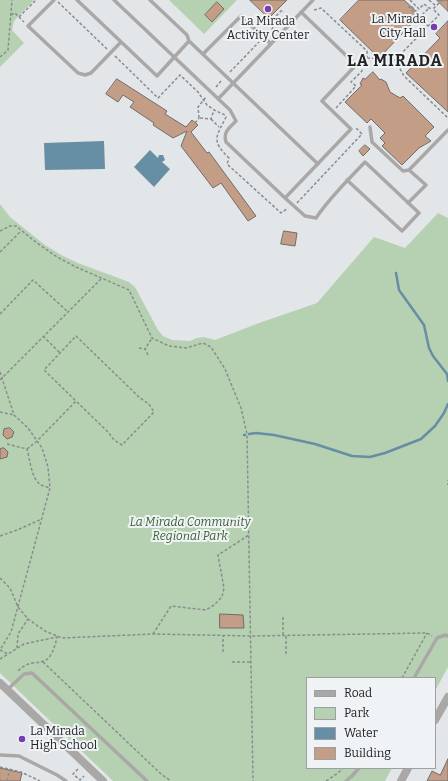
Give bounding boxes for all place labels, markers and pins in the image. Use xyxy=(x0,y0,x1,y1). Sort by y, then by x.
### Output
marker: La Mirada Activity Center xyxy=(263,4,273,14)
place label: La Mirada City Hall xyxy=(371,13,426,41)
place label: La Mirada Activity Center xyxy=(227,15,309,43)
marker: La Mirada City Hall xyxy=(429,22,439,32)
place label: La Mirada High School xyxy=(30,725,97,753)
marker: La Mirada High School xyxy=(17,734,27,744)

